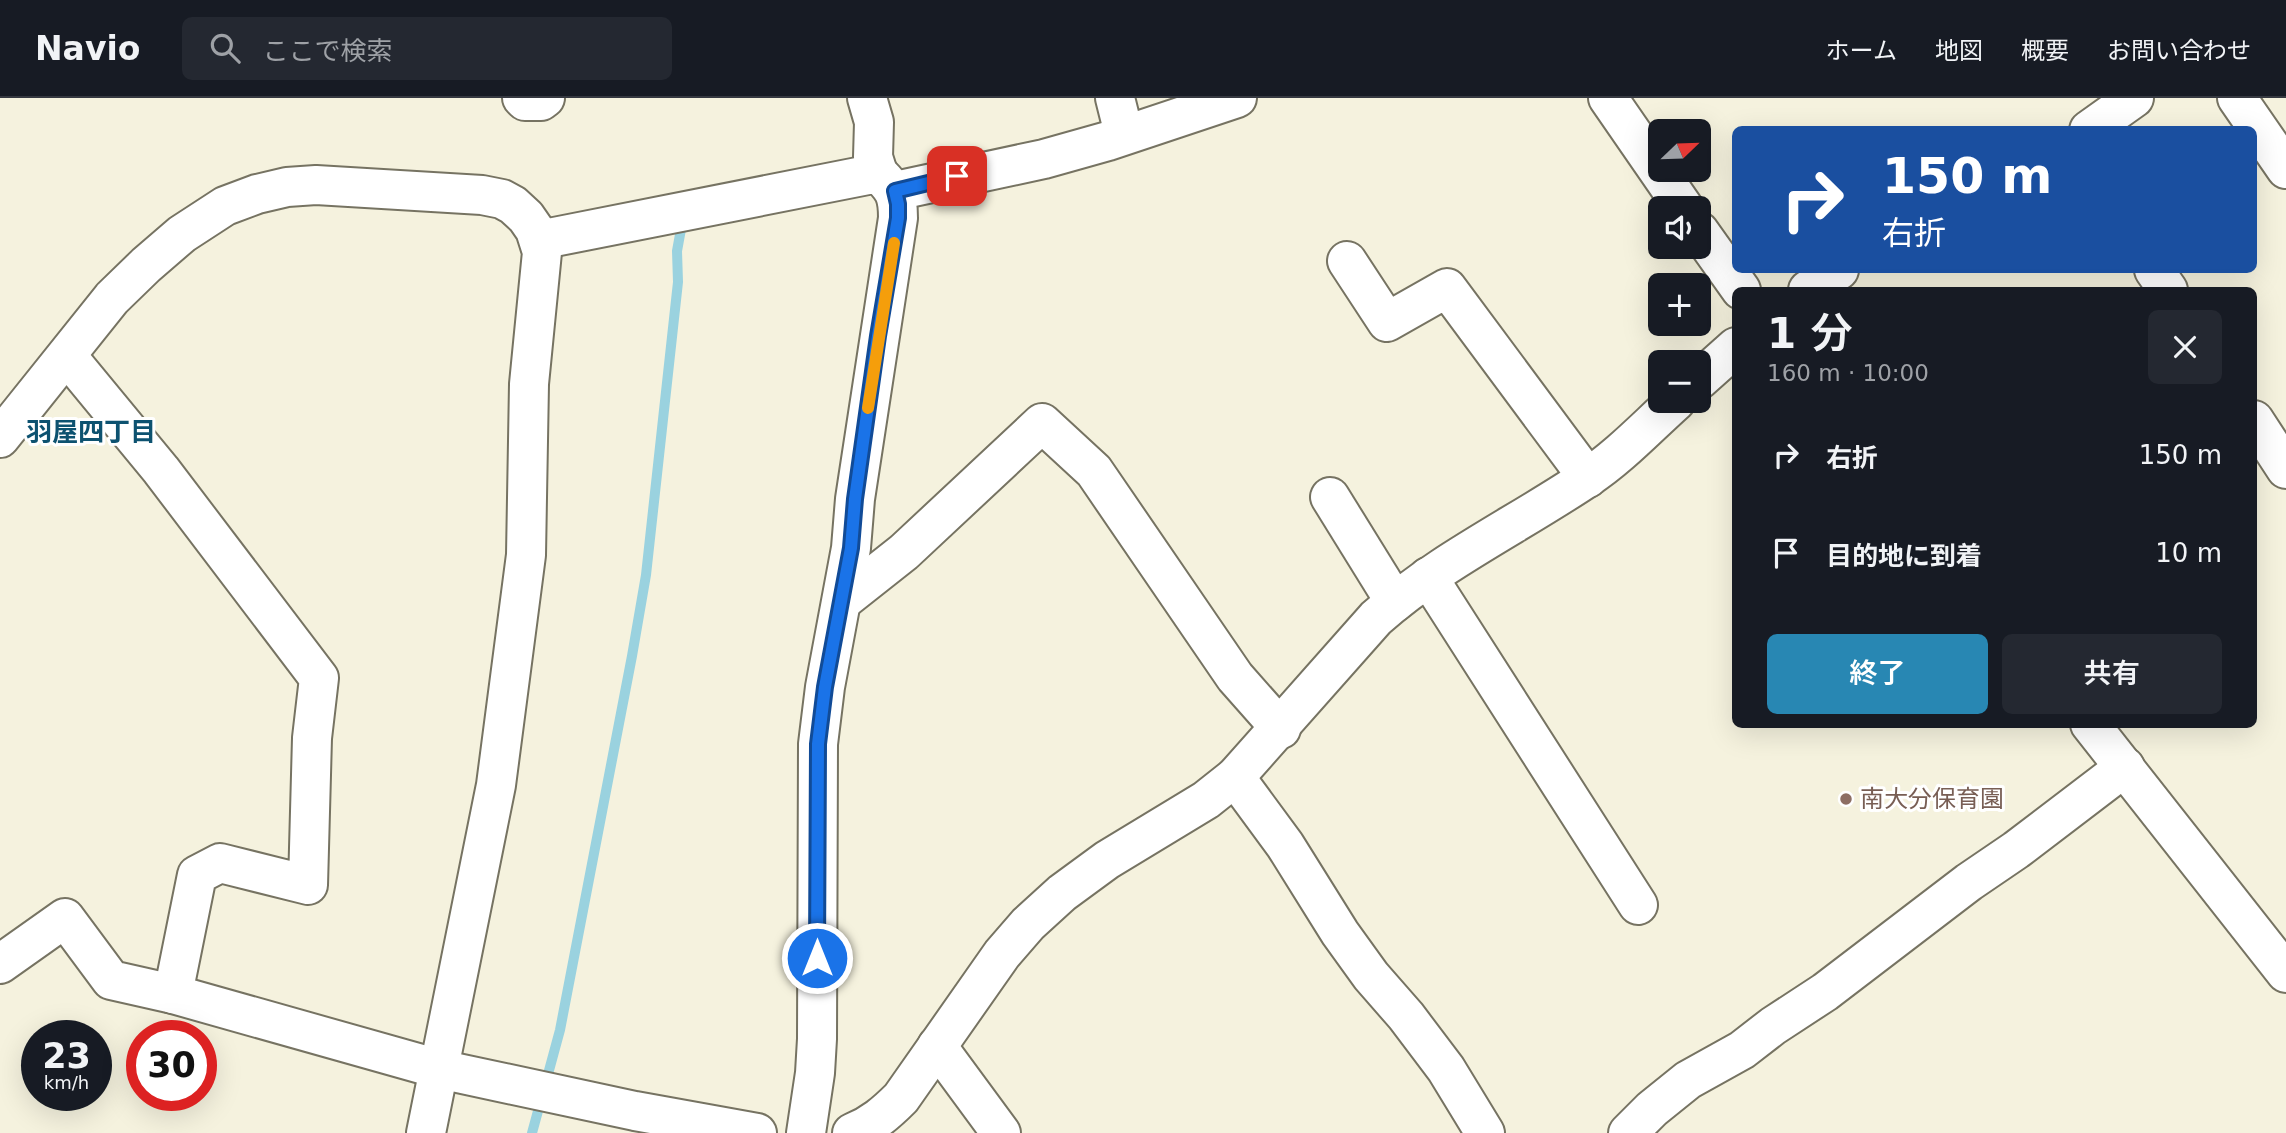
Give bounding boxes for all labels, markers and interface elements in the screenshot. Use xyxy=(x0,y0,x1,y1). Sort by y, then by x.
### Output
search box xyxy=(182,17,672,80)
text: Navio xyxy=(35,29,140,68)
icon: search xyxy=(206,29,244,67)
text: ここで検索 xyxy=(262,36,392,66)
text: ホーム xyxy=(1826,37,1897,65)
text: 地図 xyxy=(1935,37,1983,65)
text: 概要 xyxy=(2021,37,2069,65)
text: お問い合わせ xyxy=(2107,37,2251,65)
north arrow xyxy=(1648,119,1712,182)
map controls xyxy=(1648,119,1711,413)
pin xyxy=(927,146,987,206)
text: 150 m xyxy=(1882,148,2052,205)
icon: right xyxy=(1767,154,1858,245)
icon: arrive xyxy=(938,157,976,195)
button: sound xyxy=(1648,196,1711,259)
text: 右折 xyxy=(1882,214,1946,252)
button: + xyxy=(1648,273,1711,336)
text: 1 分 xyxy=(1767,309,1853,358)
button: close xyxy=(2148,310,2222,384)
button: − xyxy=(1648,350,1711,413)
text: 160 m · 10:00 xyxy=(1767,360,1929,386)
district label: 羽屋四丁目 xyxy=(26,417,156,447)
icon: right xyxy=(1767,436,1805,474)
text: 150 m xyxy=(2139,440,2222,470)
text: 右折 xyxy=(1826,443,1878,473)
icon: arrive xyxy=(1767,534,1805,572)
text: 10 m xyxy=(2155,538,2222,568)
text: 目的地に到着 xyxy=(1826,541,1982,571)
button: 終了 xyxy=(1767,634,1988,714)
button: 共有 xyxy=(2002,634,2222,714)
place label: 南大分保育園 xyxy=(1860,785,2004,813)
marker: 南大分保育園 xyxy=(1838,791,1854,807)
position arrow xyxy=(780,921,854,995)
speed limit sign: 30 xyxy=(126,1020,217,1111)
text: 23 xyxy=(42,1036,91,1076)
text: km/h xyxy=(44,1072,89,1093)

